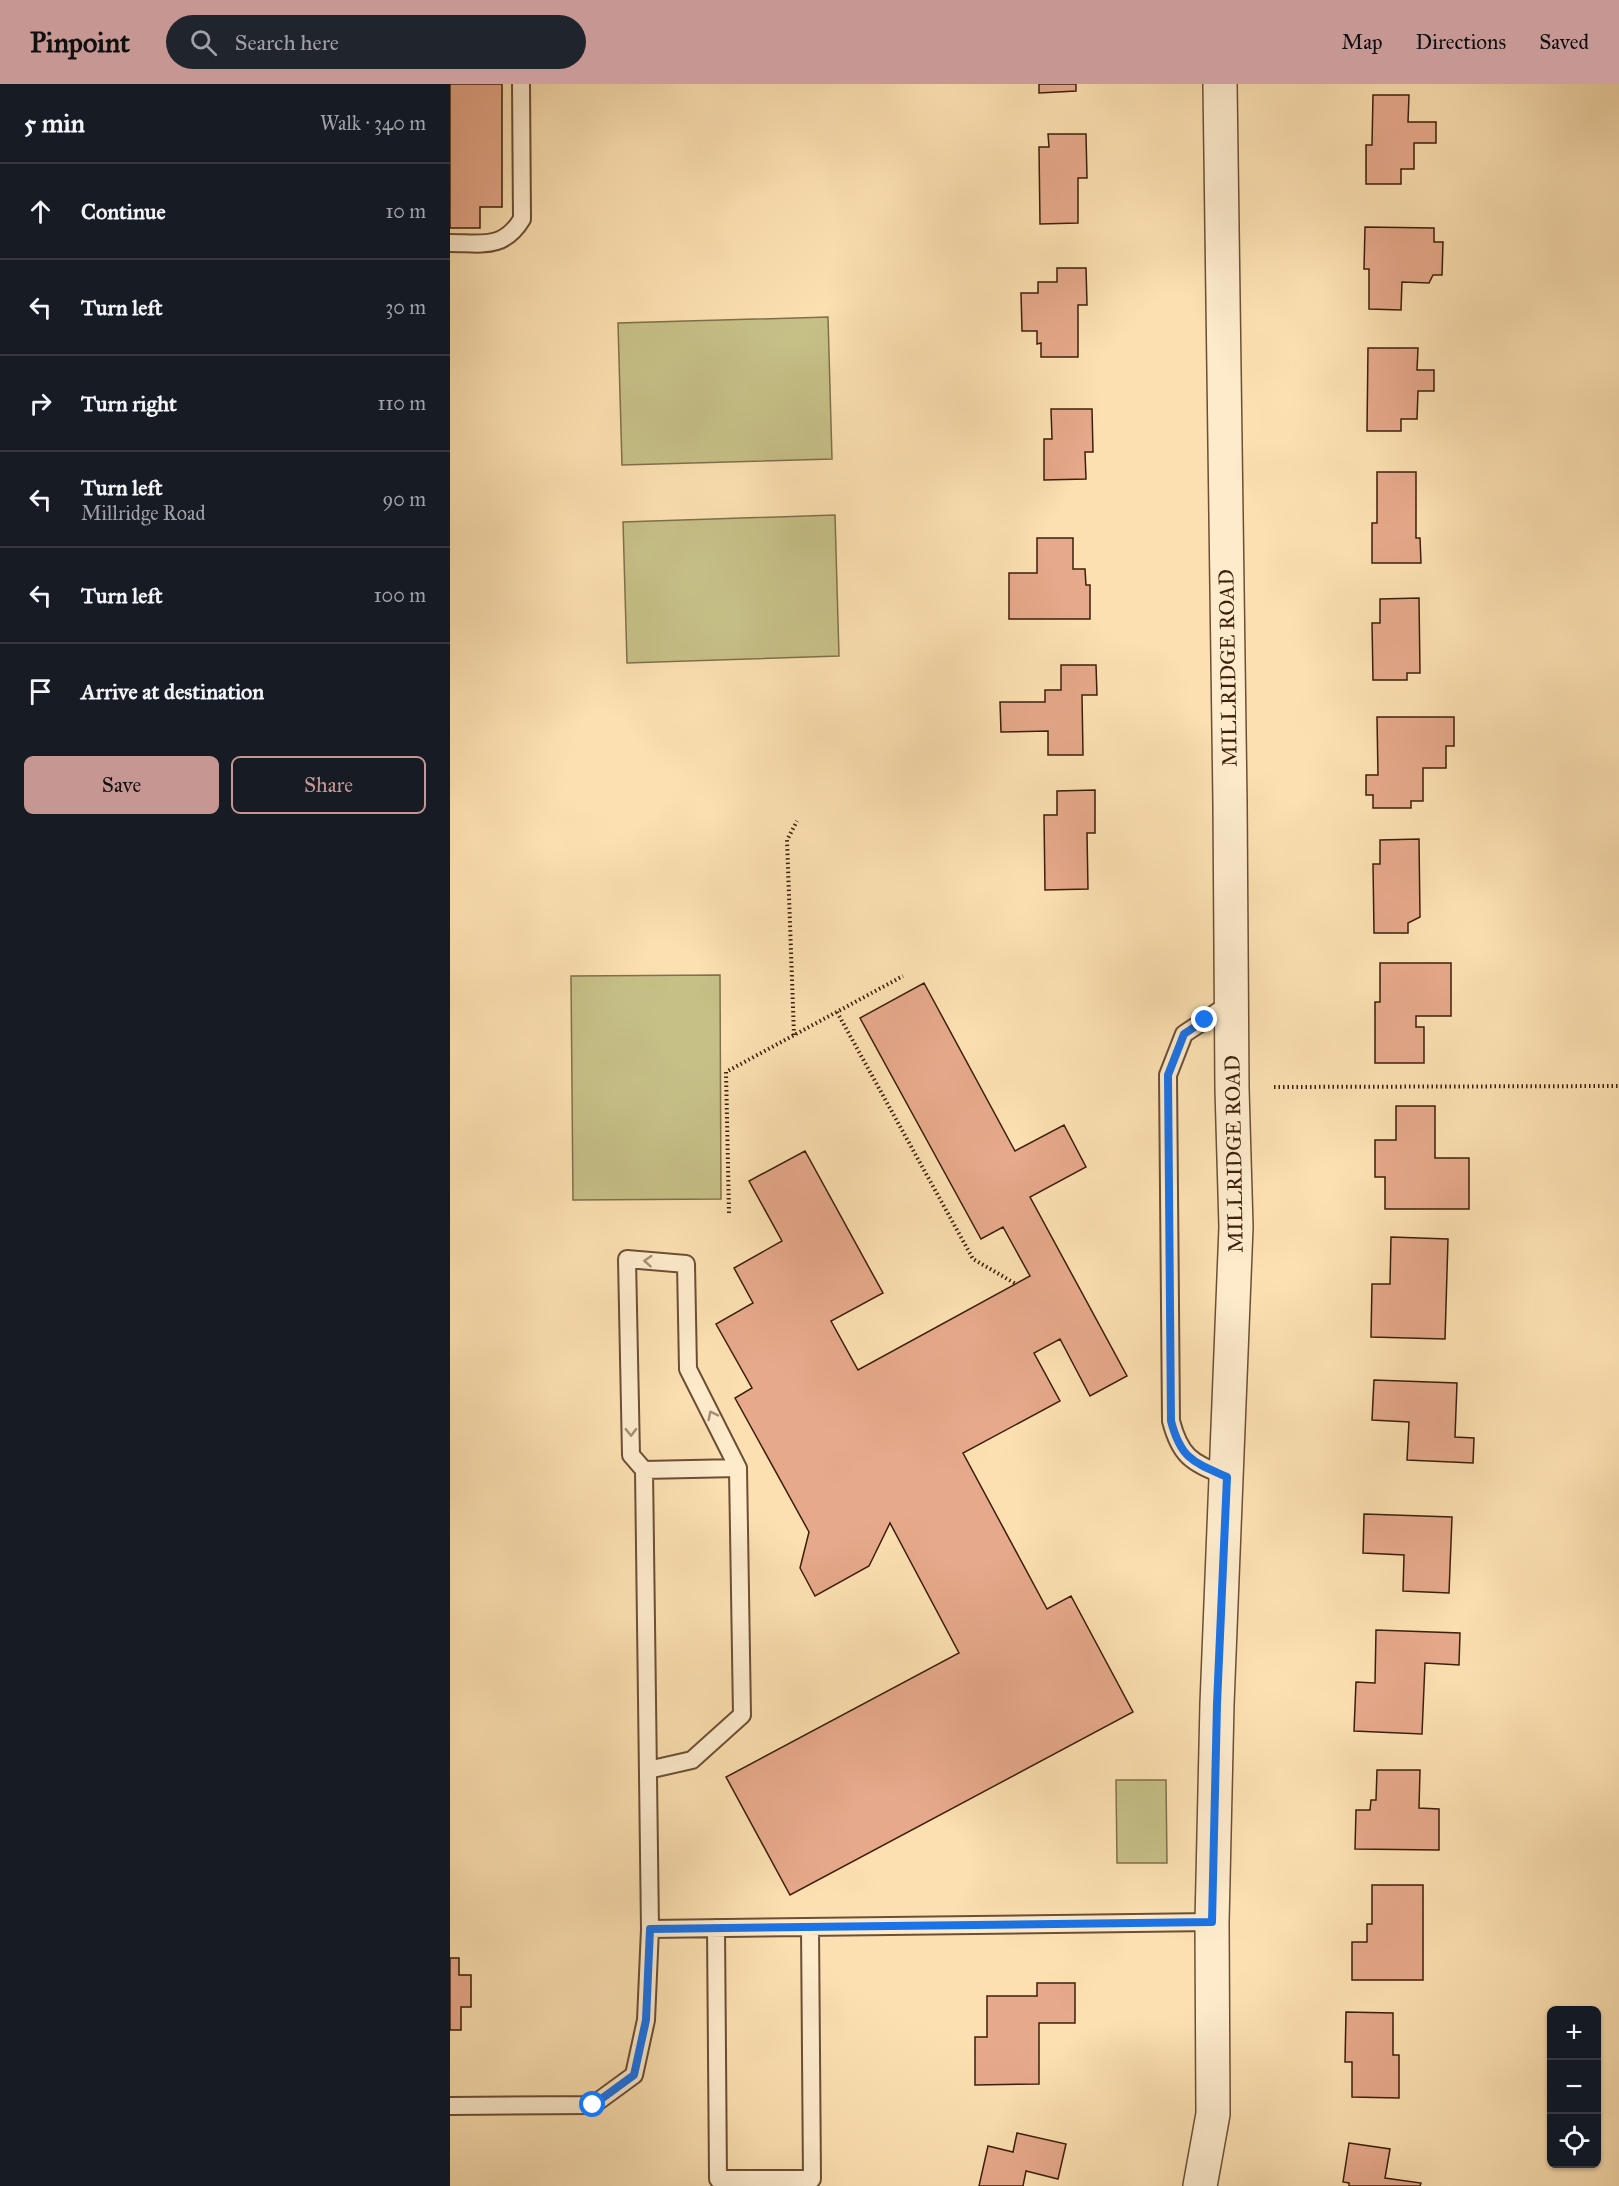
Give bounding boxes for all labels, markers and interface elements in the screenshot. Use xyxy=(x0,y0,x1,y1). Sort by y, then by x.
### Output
search box xyxy=(166,15,586,69)
text: Pinpoint xyxy=(30,25,130,60)
icon: search xyxy=(187,26,220,59)
text: Search here xyxy=(235,29,339,56)
text: Map xyxy=(1342,29,1383,55)
text: Directions xyxy=(1416,29,1506,55)
text: Saved xyxy=(1539,29,1589,55)
text: 5 min xyxy=(24,107,85,139)
text: Walk · 340 m xyxy=(320,111,426,135)
icon: ahead xyxy=(24,195,57,228)
text: Continue xyxy=(81,198,166,225)
text: 10 m xyxy=(385,199,426,223)
icon: left xyxy=(24,291,57,324)
text: Turn left xyxy=(81,294,163,321)
text: 30 m xyxy=(385,295,426,319)
icon: right xyxy=(24,387,57,420)
text: Turn right xyxy=(81,390,177,417)
text: 110 m xyxy=(378,391,426,415)
text: Turn left xyxy=(81,474,163,501)
icon: left xyxy=(24,483,57,516)
text: 90 m xyxy=(383,487,426,511)
text: Millridge Road xyxy=(81,501,205,525)
street label: MILLRIDGE ROAD xyxy=(1213,569,1243,767)
icon: left xyxy=(24,579,57,612)
text: Turn left xyxy=(81,582,163,609)
text: 100 m xyxy=(374,583,426,607)
icon: arrive xyxy=(24,675,57,708)
text: Arrive at destination xyxy=(81,678,264,705)
button: Save xyxy=(24,756,219,814)
button: Share xyxy=(231,756,426,814)
route end xyxy=(1191,1006,1217,1032)
street label: MILLRIDGE ROAD xyxy=(1219,1055,1249,1253)
one-way arrow xyxy=(644,1255,653,1268)
one-way arrow xyxy=(707,1411,719,1422)
one-way arrow xyxy=(624,1428,637,1437)
map controls xyxy=(1547,2006,1601,2168)
button: + xyxy=(1547,2006,1601,2060)
button: − xyxy=(1547,2060,1601,2114)
route start xyxy=(579,2091,605,2117)
button: locate xyxy=(1547,2114,1601,2168)

